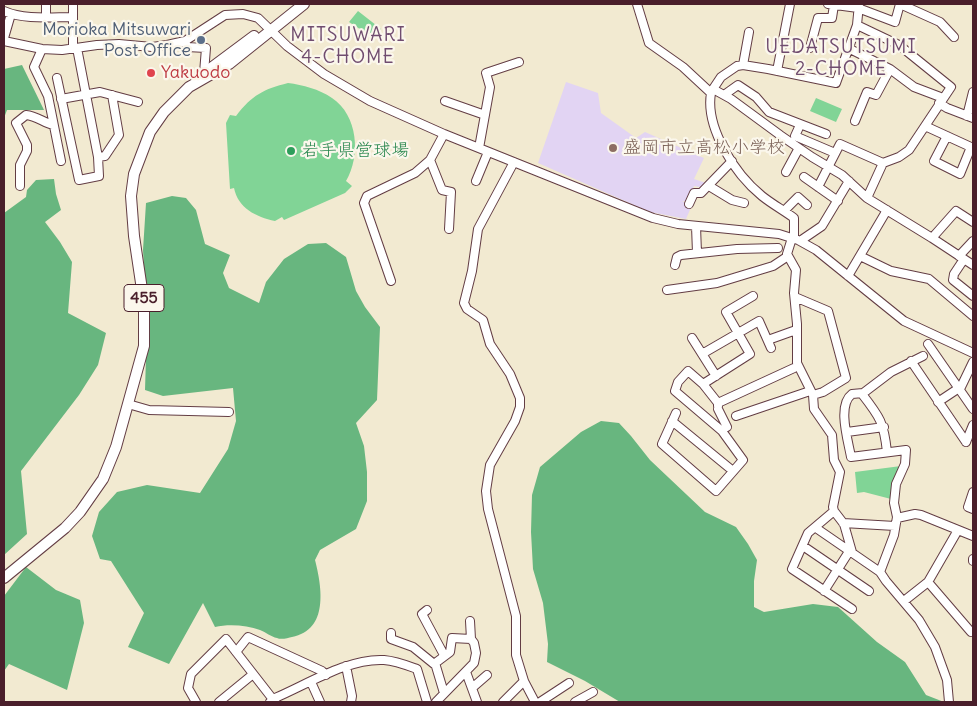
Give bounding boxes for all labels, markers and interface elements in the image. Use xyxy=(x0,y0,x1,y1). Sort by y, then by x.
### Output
place label: Morioka Mitsuwari Post Office xyxy=(42,19,191,62)
district label: MITSUWARI 4-CHOME xyxy=(289,25,407,69)
marker: Morioka Mitsuwari Post Office xyxy=(195,34,207,46)
district label: UEDATSUTSUMI 2-CHOME xyxy=(764,37,918,81)
place label: Yakuodo xyxy=(161,62,230,84)
marker: Yakuodo xyxy=(145,67,157,79)
place label: 盛岡市立高松小学校 xyxy=(623,137,785,159)
place label: 岩手県営球場 xyxy=(301,140,409,162)
marker: 盛岡市立高松小学校 xyxy=(607,142,619,154)
marker: 岩手県営球場 xyxy=(285,145,297,157)
road number: 455 xyxy=(124,284,164,312)

